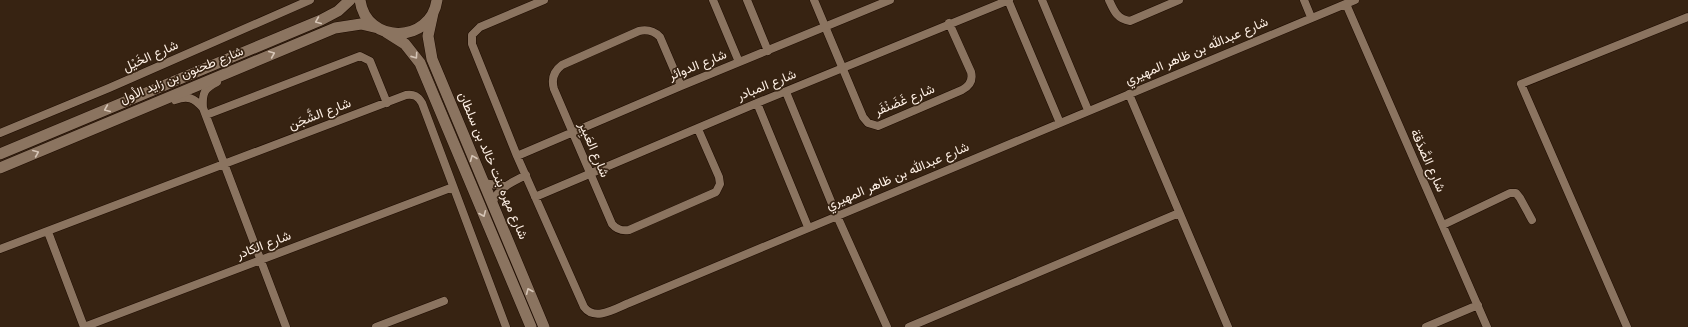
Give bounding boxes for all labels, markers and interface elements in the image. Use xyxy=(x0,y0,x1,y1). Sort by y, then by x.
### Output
street label: شارع عبدالله بن ظاهر المهيري xyxy=(1122,13,1272,91)
one-way arrow xyxy=(314,17,321,25)
street label: شارع الخَيْل xyxy=(120,36,182,78)
street label: شارع طحنون بن زايد الأول xyxy=(117,42,247,110)
street label: شارع الدوائر xyxy=(665,45,730,87)
one-way arrow xyxy=(269,51,276,59)
one-way arrow xyxy=(410,52,417,59)
street label: شارع المبادر xyxy=(733,65,800,107)
street label: شارع غَضَنْفَر xyxy=(871,80,938,123)
street label: شارع مهره بنت خالد بن سلطان xyxy=(452,89,532,243)
street label: شارع الشَّجَن xyxy=(286,94,354,136)
one-way arrow xyxy=(104,105,111,113)
street label: شارع العَبِير xyxy=(572,118,614,181)
street label: شارع الصَّدَقة xyxy=(1404,126,1450,196)
street label: شارع عبدالله بن ظاهر المهيري xyxy=(823,138,973,216)
one-way arrow xyxy=(32,149,39,157)
one-way arrow xyxy=(470,155,478,163)
one-way arrow xyxy=(478,210,486,218)
street label: شارع الكادر xyxy=(233,226,294,266)
one-way arrow xyxy=(526,288,534,295)

